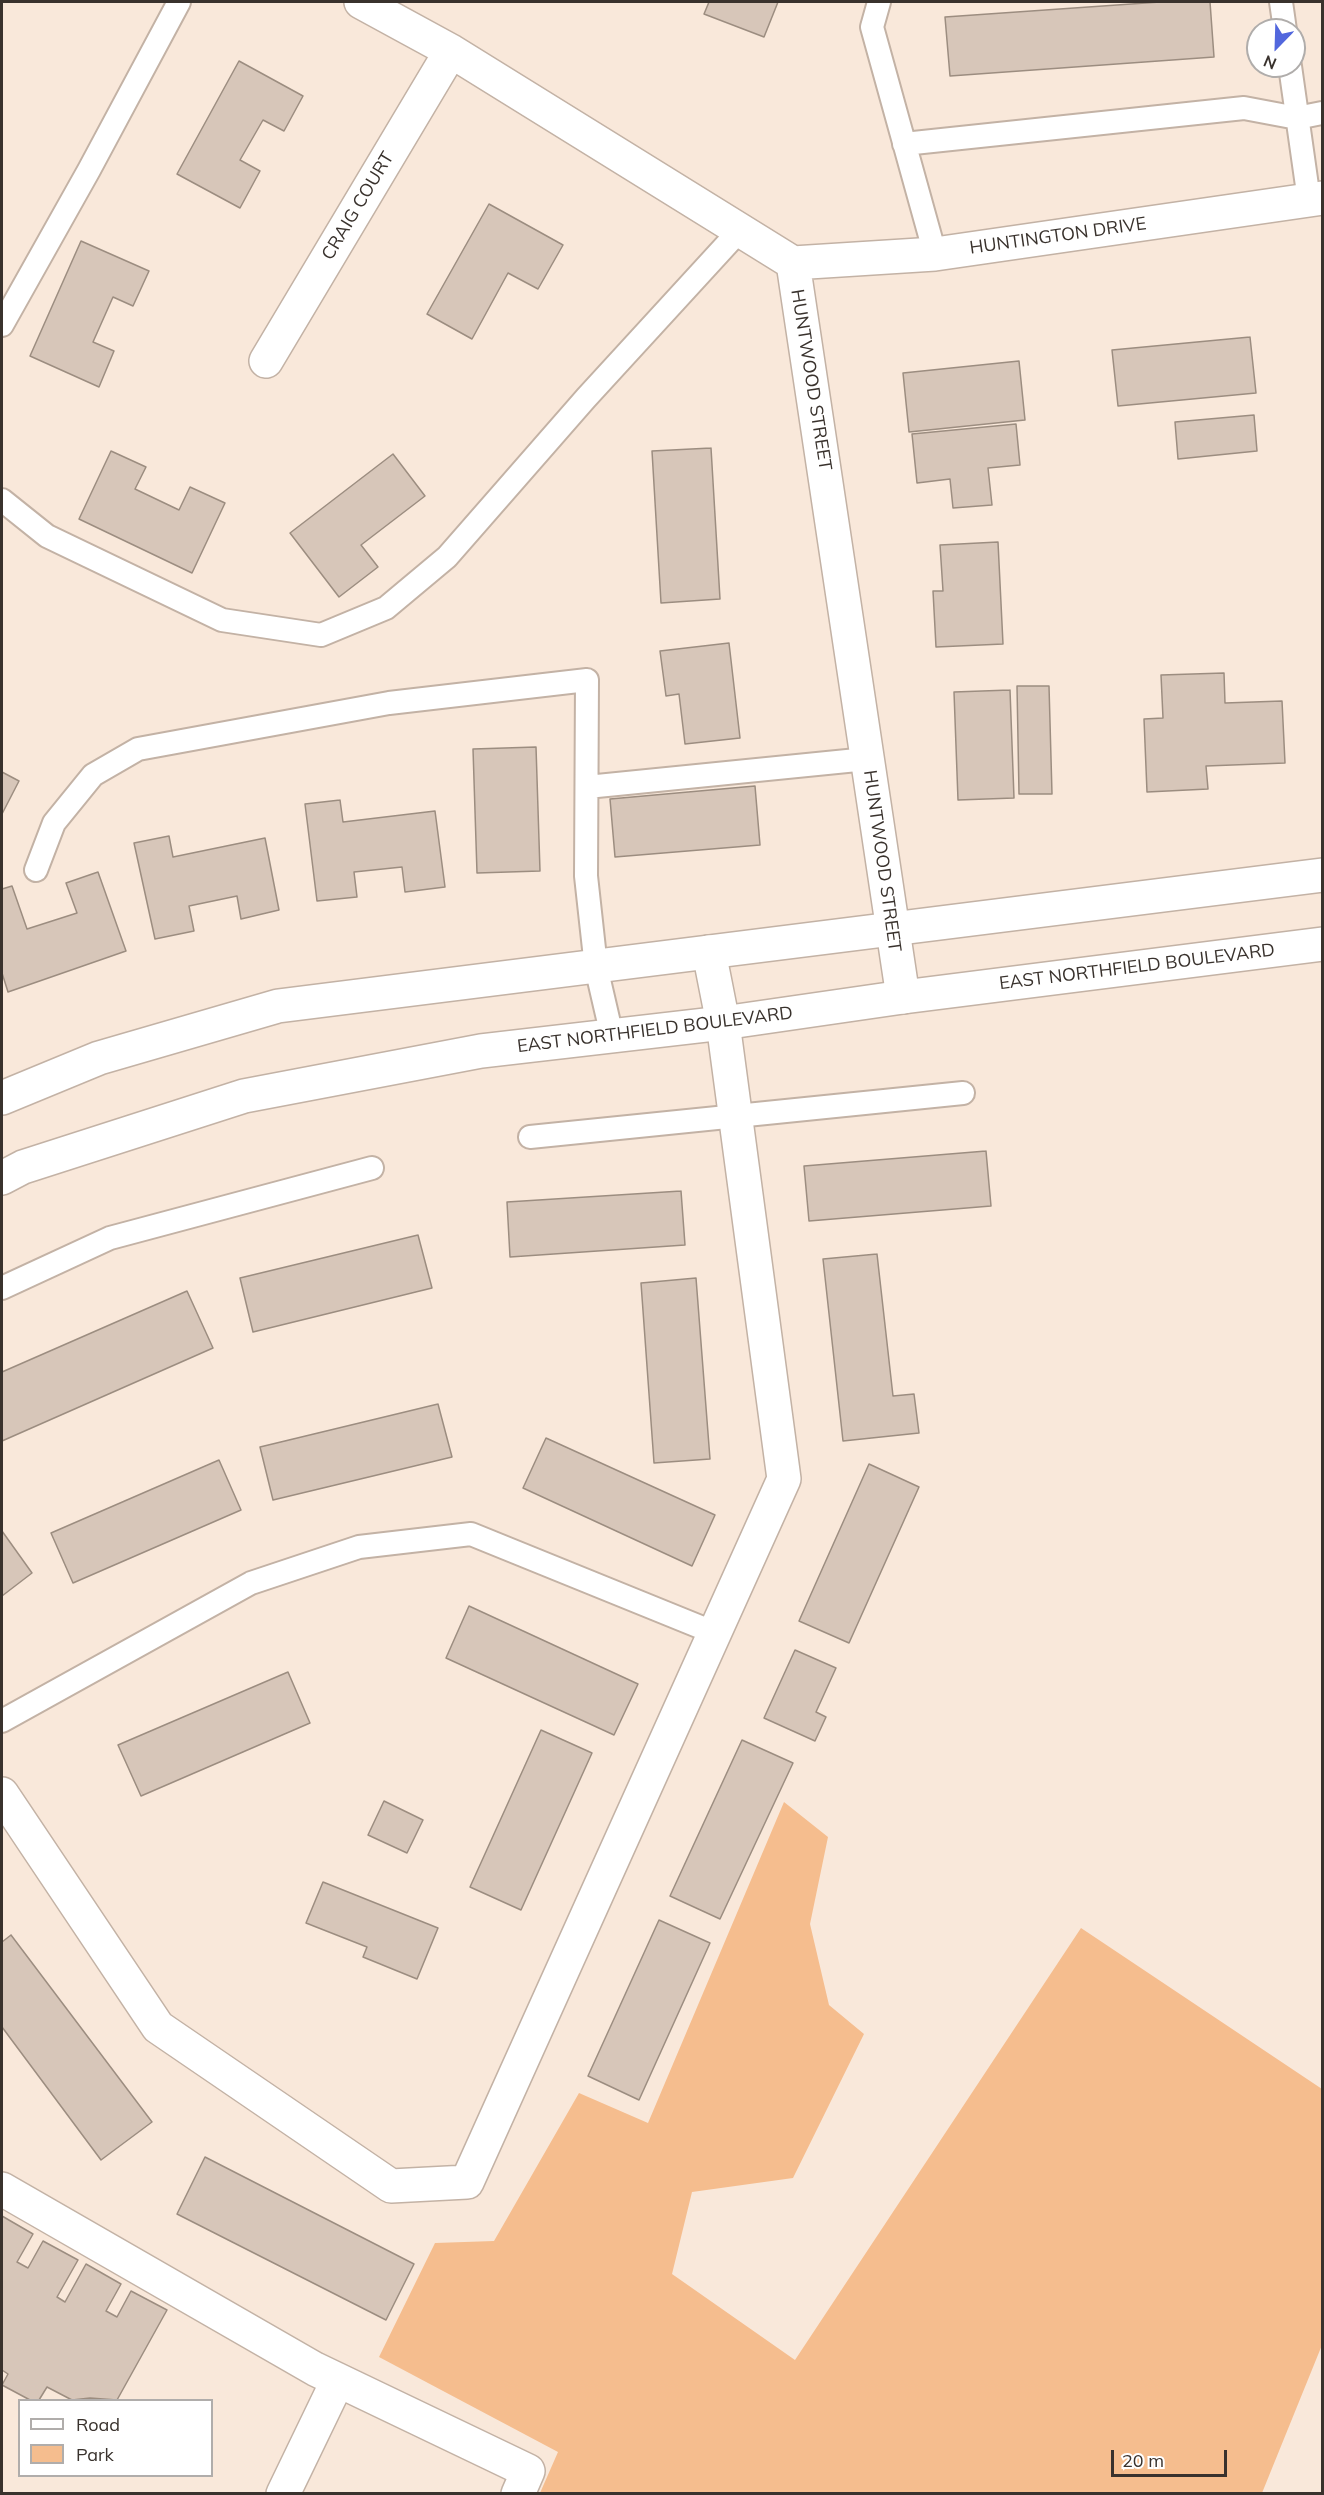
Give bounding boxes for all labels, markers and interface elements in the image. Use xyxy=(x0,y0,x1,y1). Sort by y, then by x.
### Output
north arrow xyxy=(1246,18,1306,78)
text: N xyxy=(1260,51,1279,74)
street label: CRAIG COURT xyxy=(317,148,399,264)
street label: HUNTINGTON DRIVE xyxy=(968,213,1148,259)
street label: HUNTWOOD STREET xyxy=(786,288,836,472)
street label: HUNTWOOD STREET xyxy=(859,769,905,953)
street label: EAST NORTHFIELD BOULEVARD xyxy=(998,939,1276,995)
street label: EAST NORTHFIELD BOULEVARD xyxy=(516,1002,794,1058)
legend xyxy=(18,2399,213,2477)
text: Road xyxy=(76,2413,120,2436)
scale bar xyxy=(1114,2438,1230,2476)
text: Park xyxy=(76,2443,114,2466)
text: 20 m xyxy=(1122,2449,1164,2472)

